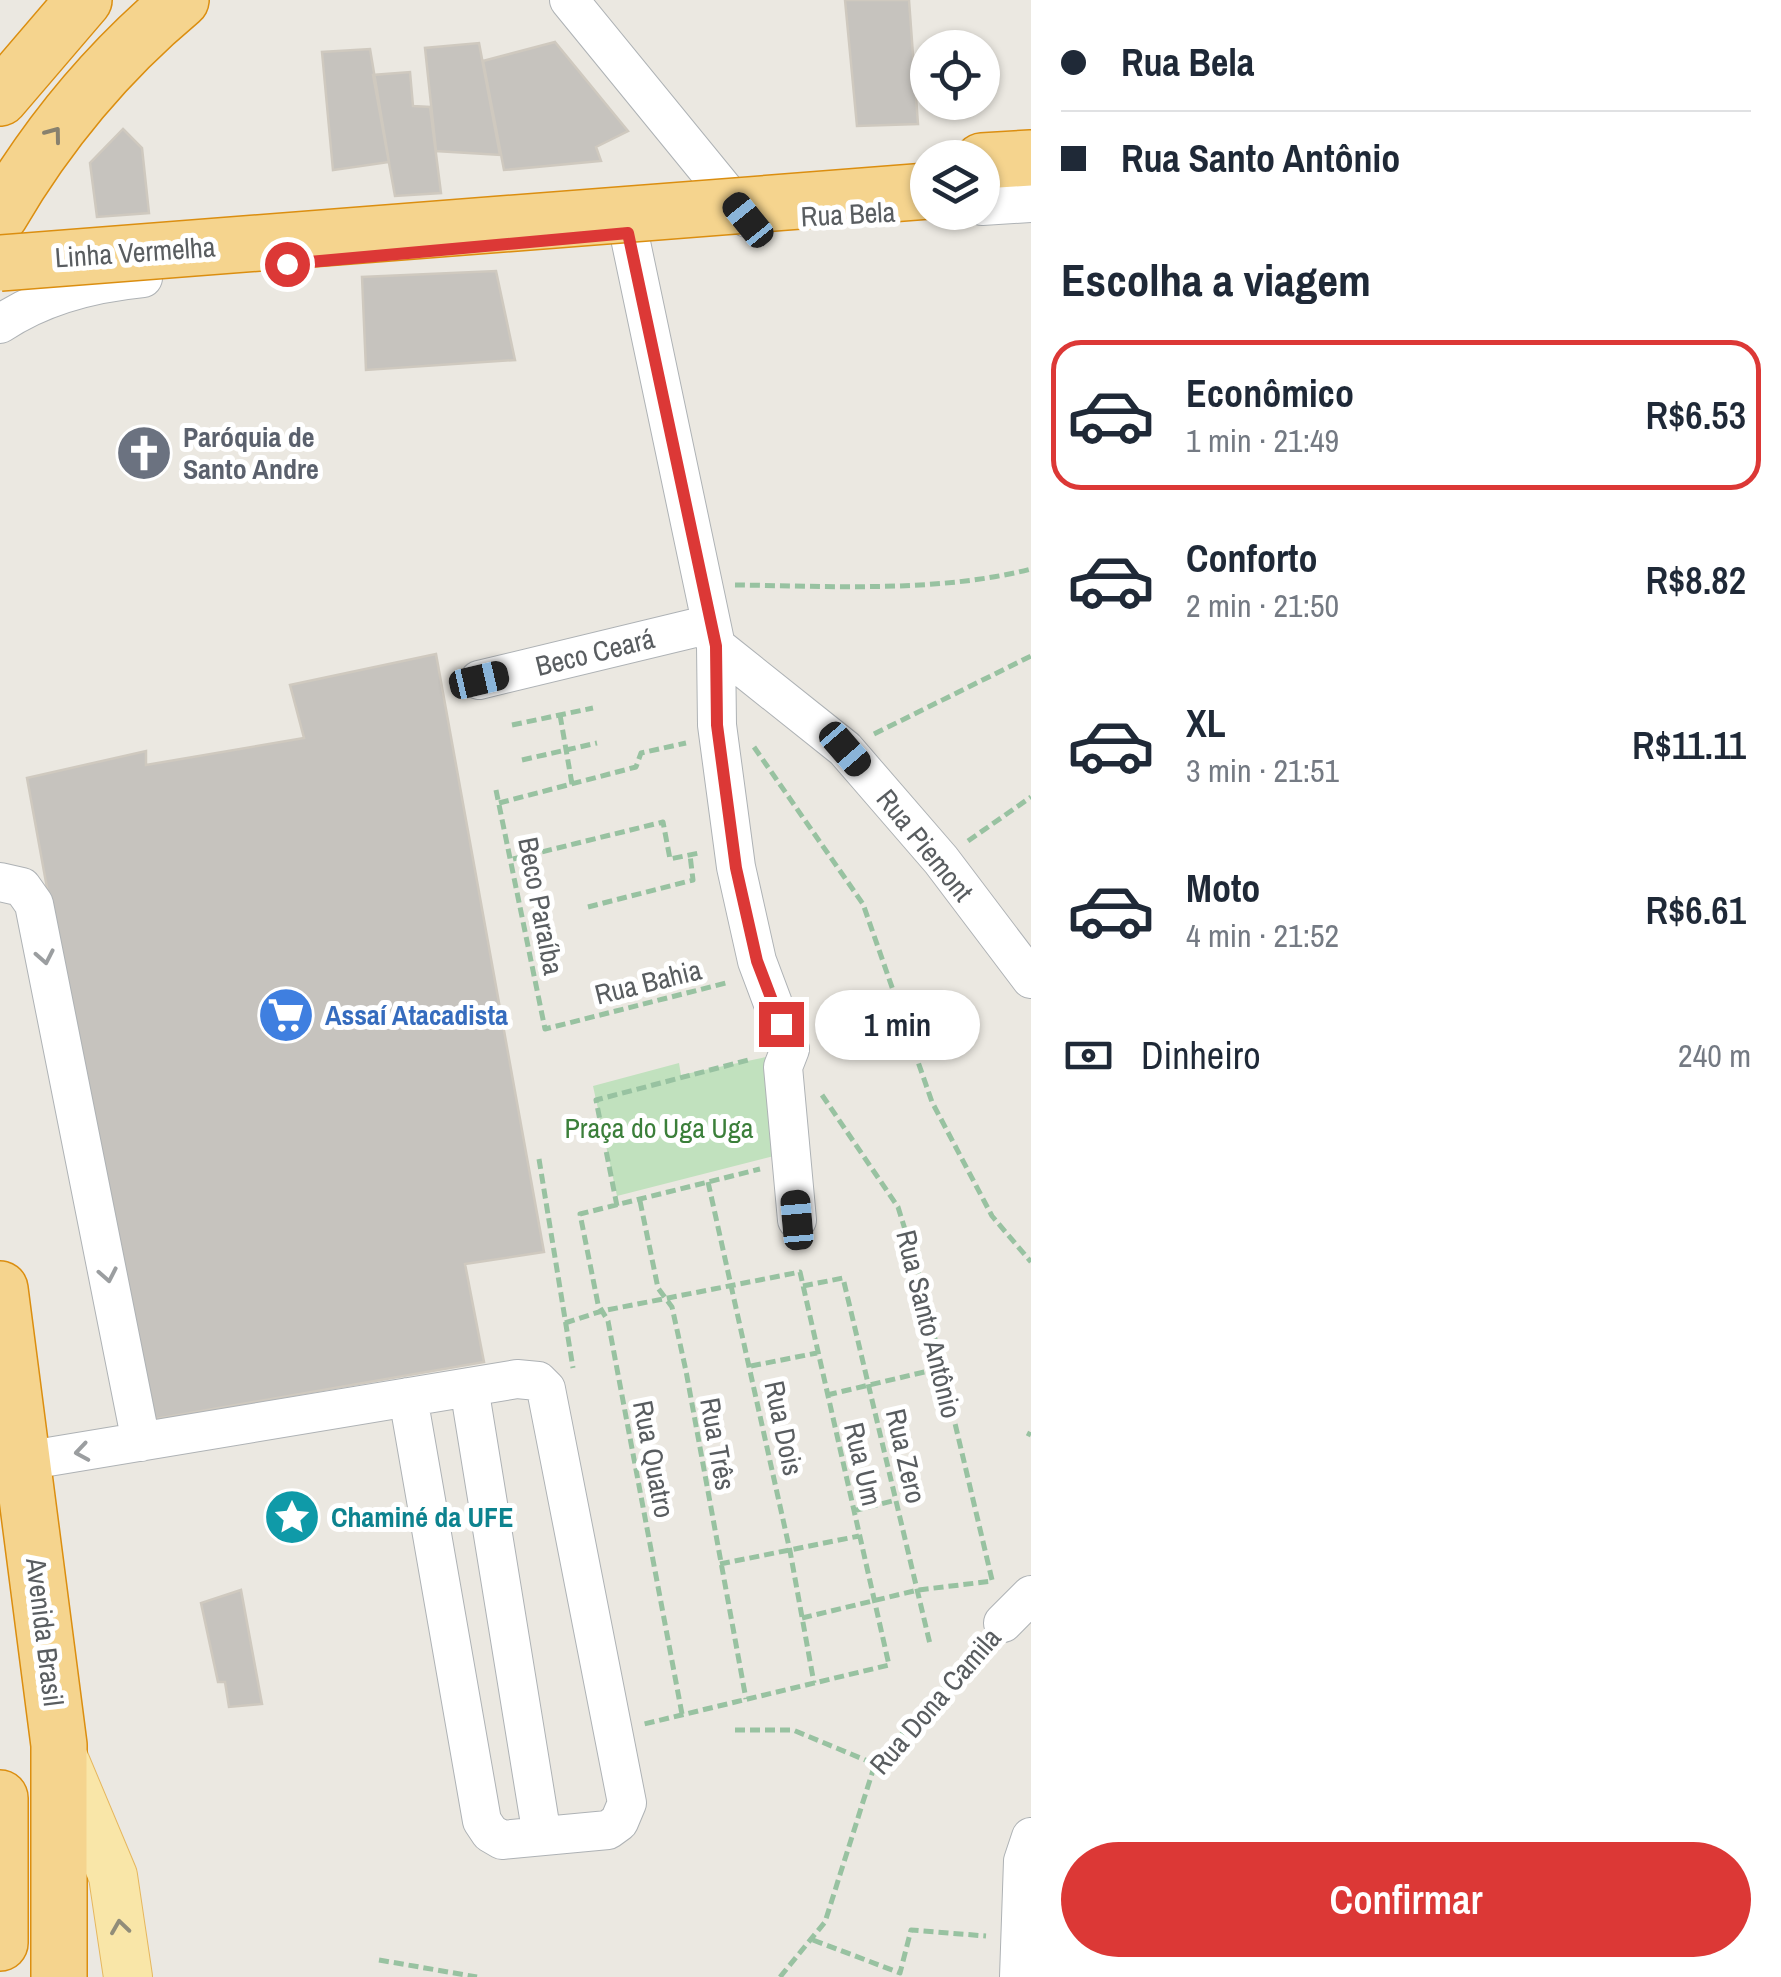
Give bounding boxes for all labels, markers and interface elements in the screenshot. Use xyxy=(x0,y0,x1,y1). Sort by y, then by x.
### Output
map controls xyxy=(910,30,1000,230)
button: locate xyxy=(910,30,1000,120)
text: Rua Bela xyxy=(1121,37,1254,88)
one-way arrow xyxy=(42,127,59,145)
text: Rua Santo Antônio xyxy=(1121,133,1400,184)
button: layers xyxy=(910,140,1000,230)
car xyxy=(717,187,779,253)
street label: Rua Bela xyxy=(800,193,896,235)
street label: Linha Vermelha xyxy=(53,227,217,277)
route start xyxy=(265,242,310,287)
text: Escolha a viagem xyxy=(1061,249,1371,310)
text: Econômico xyxy=(1186,368,1354,419)
icon: car xyxy=(1066,370,1156,460)
text: R$6.53 xyxy=(1646,390,1746,441)
place label: Paróquia de Santo Andre xyxy=(183,418,319,488)
text: 1 min · 21:49 xyxy=(1186,419,1339,462)
church icon: Paróquia de Santo Andre xyxy=(114,423,174,483)
text: Conforto xyxy=(1186,533,1318,584)
icon: car xyxy=(1066,535,1156,625)
text: R$8.82 xyxy=(1646,555,1746,606)
text: 2 min · 21:50 xyxy=(1186,584,1339,627)
street label: Beco Ceará xyxy=(532,619,659,685)
car xyxy=(446,659,512,701)
text: XL xyxy=(1186,698,1226,749)
icon: car xyxy=(1066,700,1156,790)
car xyxy=(814,717,876,781)
text: R$11.11 xyxy=(1632,720,1746,771)
text: 3 min · 21:51 xyxy=(1186,749,1339,792)
street label: Rua Piemont xyxy=(868,781,982,909)
street label: Beco Paraíba xyxy=(509,834,573,978)
text: Moto xyxy=(1186,863,1260,914)
icon: car xyxy=(1066,865,1156,955)
text: R$6.61 xyxy=(1646,885,1746,936)
text: 4 min · 21:52 xyxy=(1186,914,1339,957)
one-way arrow xyxy=(33,948,54,965)
street label: Rua Bahia xyxy=(591,950,705,1014)
supermarket icon: Assaí Atacadista xyxy=(256,985,316,1045)
callout: 1 min xyxy=(816,989,981,1059)
place label: Assaí Atacadista xyxy=(325,996,508,1034)
route end xyxy=(759,1002,804,1047)
text: 1 min xyxy=(864,1003,931,1046)
icon: cash xyxy=(1061,1028,1116,1083)
text: Dinheiro xyxy=(1141,1030,1261,1081)
text: 240 m xyxy=(1678,1034,1751,1077)
park label: Praça do Uga Uga xyxy=(565,1109,754,1147)
car xyxy=(779,1189,815,1251)
street label: Rua Santo Antônio xyxy=(887,1226,971,1422)
one-way arrow xyxy=(96,1267,117,1284)
street label: Rua Dois xyxy=(755,1377,813,1479)
street label: Rua Três xyxy=(691,1395,745,1493)
street label: Rua Quatro xyxy=(624,1397,684,1521)
street label: Rua Zero xyxy=(877,1405,935,1507)
street label: Rua Um xyxy=(835,1419,891,1509)
one-way arrow xyxy=(74,1441,90,1462)
place icon: Chaminé da UFE xyxy=(262,1487,322,1547)
place label: Chaminé da UFE xyxy=(331,1498,513,1536)
street label: Avenida Brasil xyxy=(17,1555,73,1708)
street label: Rua Dona Camila xyxy=(861,1620,1009,1782)
button: Confirmar xyxy=(1061,1842,1751,1957)
one-way arrow xyxy=(111,1918,132,1935)

